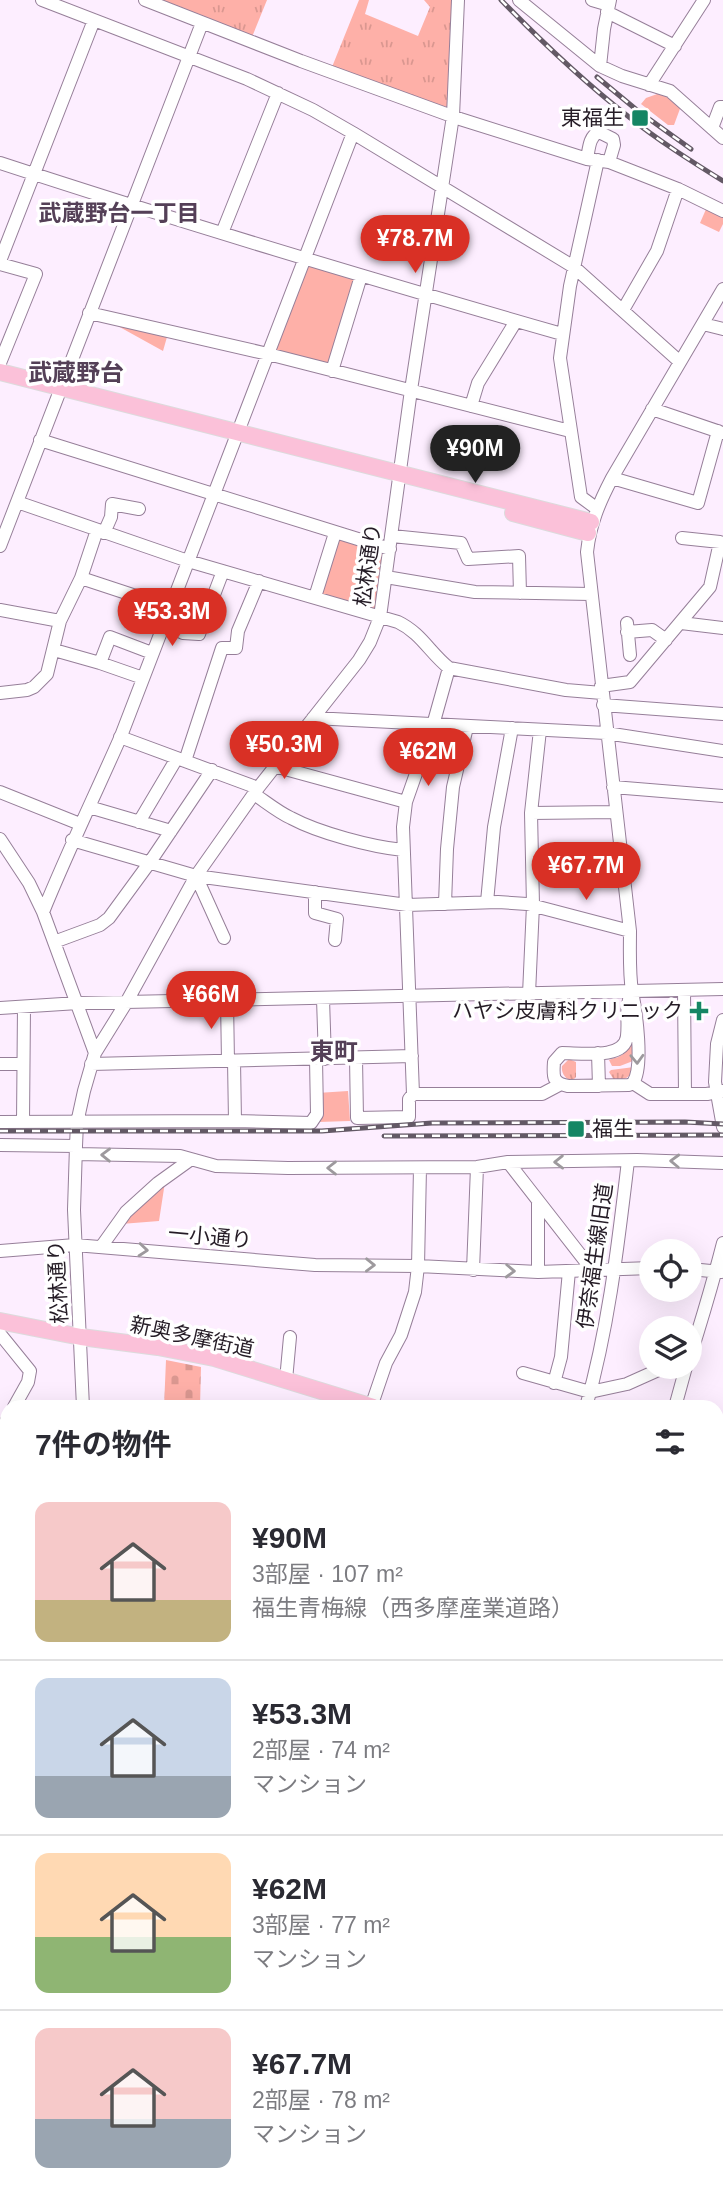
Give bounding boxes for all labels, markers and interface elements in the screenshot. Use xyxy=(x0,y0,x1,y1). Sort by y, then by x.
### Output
place label: 東福生 xyxy=(561,106,624,129)
marker: 東福生 xyxy=(630,108,650,128)
district label: 武蔵野台一丁目 xyxy=(39,200,200,226)
pin: ¥78.7M xyxy=(358,216,472,275)
text: ¥78.7M xyxy=(377,225,453,251)
district label: 武蔵野台 xyxy=(28,359,124,386)
pin: ¥90M xyxy=(434,426,516,485)
text: ¥90M xyxy=(446,435,504,461)
street label: 松林通り xyxy=(350,522,385,608)
pin: ¥53.3M xyxy=(115,588,229,648)
text: ¥53.3M xyxy=(134,598,210,624)
pin: ¥50.3M xyxy=(227,722,341,781)
pin: ¥62M xyxy=(387,728,469,788)
text: ¥50.3M xyxy=(246,731,322,757)
text: ¥62M xyxy=(399,738,457,764)
pin: ¥67.7M xyxy=(529,842,643,902)
text: ¥67.7M xyxy=(548,852,624,878)
pin: ¥66M xyxy=(170,972,252,1031)
text: ¥66M xyxy=(182,981,240,1007)
place label: ハヤシ皮膚科クリニック xyxy=(452,999,683,1022)
marker: ハヤシ皮膚科クリニック xyxy=(689,1001,709,1021)
district label: 東町 xyxy=(310,1038,358,1065)
one-way arrow xyxy=(630,1054,645,1065)
place label: 福生 xyxy=(592,1117,634,1140)
marker: 福生 xyxy=(566,1119,586,1139)
one-way arrow xyxy=(100,1147,111,1163)
one-way arrow xyxy=(554,1154,564,1170)
one-way arrow xyxy=(669,1154,680,1169)
one-way arrow xyxy=(326,1160,337,1176)
street label: 伊奈福生線旧道 xyxy=(573,1182,616,1330)
street label: 一小通り xyxy=(167,1221,253,1252)
street label: 松林通り xyxy=(44,1239,71,1325)
map controls xyxy=(639,1239,702,1379)
button: locate xyxy=(639,1239,702,1302)
one-way arrow xyxy=(137,1243,149,1258)
one-way arrow xyxy=(365,1257,376,1273)
one-way arrow xyxy=(506,1263,516,1279)
street label: 新奥多摩街道 xyxy=(128,1312,256,1361)
button: layers xyxy=(639,1316,702,1379)
icon: filters xyxy=(651,1423,689,1461)
text: 7件の物件 xyxy=(35,1428,172,1461)
text: ¥90M xyxy=(252,1521,327,1554)
icon: home xyxy=(91,1530,175,1614)
text: 3部屋 · 107 m² xyxy=(252,1561,403,1587)
text: 福生青梅線（西多摩産業道路） xyxy=(252,1595,574,1621)
text: ¥53.3M xyxy=(252,1697,352,1730)
icon: home xyxy=(91,1706,175,1790)
text: 2部屋 · 74 m² xyxy=(252,1737,390,1763)
text: マンション xyxy=(252,1771,367,1797)
text: ¥62M xyxy=(252,1872,327,1905)
icon: home xyxy=(91,1881,175,1965)
text: 3部屋 · 77 m² xyxy=(252,1912,390,1938)
text: マンション xyxy=(252,1946,367,1972)
text: ¥67.7M xyxy=(252,2047,352,2080)
icon: home xyxy=(91,2056,175,2140)
text: 2部屋 · 78 m² xyxy=(252,2087,390,2113)
text: マンション xyxy=(252,2121,367,2147)

